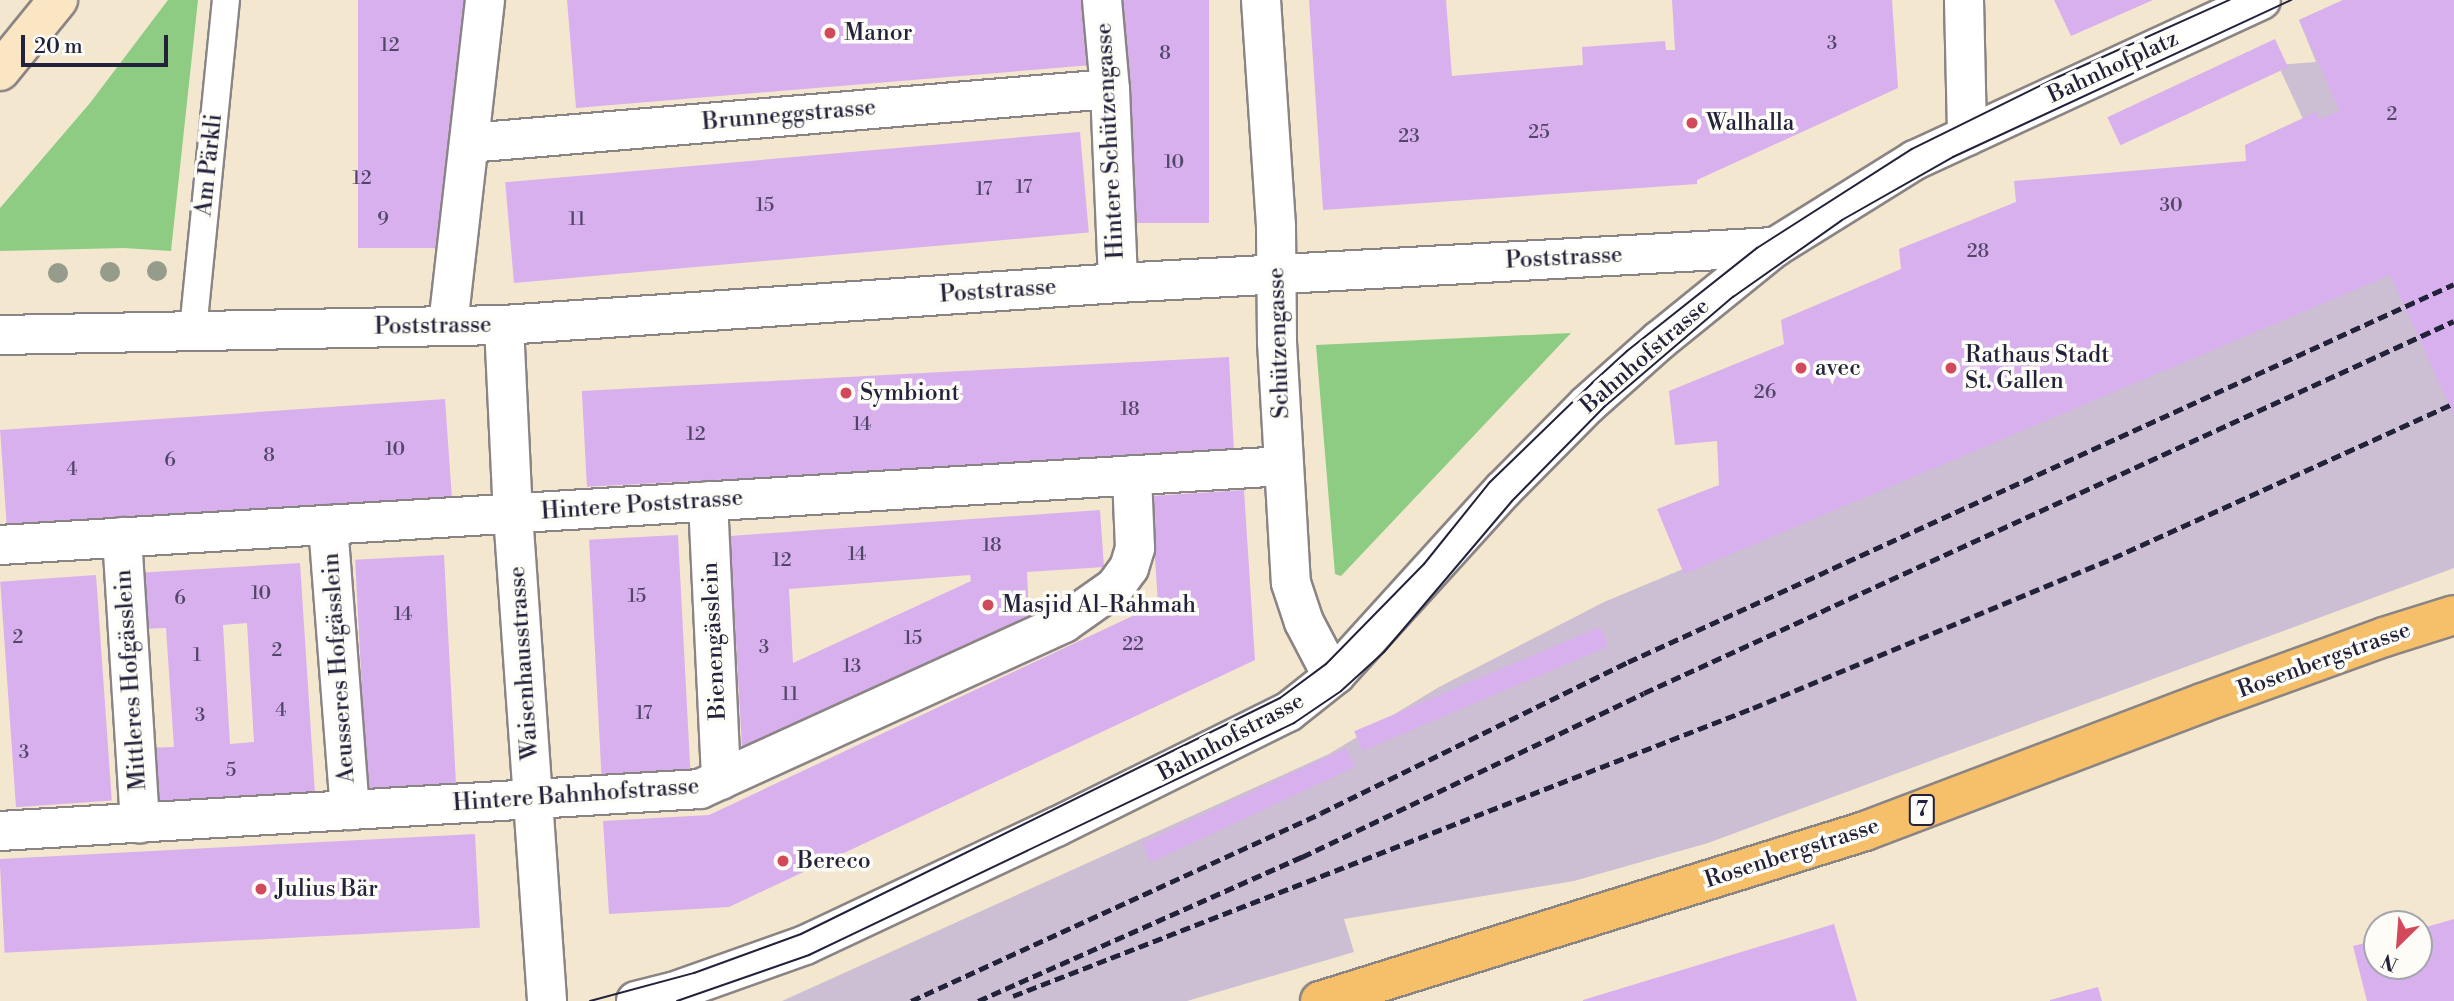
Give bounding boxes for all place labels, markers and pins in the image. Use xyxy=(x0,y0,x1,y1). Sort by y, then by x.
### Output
place label: Manor xyxy=(844,19,913,47)
marker: Manor xyxy=(822,25,838,41)
place label: Walhalla xyxy=(1706,109,1794,137)
marker: Walhalla xyxy=(1684,115,1700,131)
place label: Rathaus Stadt St. Gallen xyxy=(1965,341,2109,395)
place label: avec xyxy=(1815,354,1861,382)
marker: avec xyxy=(1793,360,1809,376)
marker: Rathaus Stadt St. Gallen xyxy=(1943,360,1959,376)
place label: Symbiont xyxy=(860,379,960,407)
marker: Symbiont xyxy=(838,385,854,401)
place label: Masjid Al-Rahmah xyxy=(1002,591,1196,619)
marker: Masjid Al-Rahmah xyxy=(980,597,996,613)
place label: Bereco xyxy=(797,847,871,875)
marker: Bereco xyxy=(775,853,791,869)
place label: Julius Bär xyxy=(275,875,378,903)
marker: Julius Bär xyxy=(253,881,269,897)

